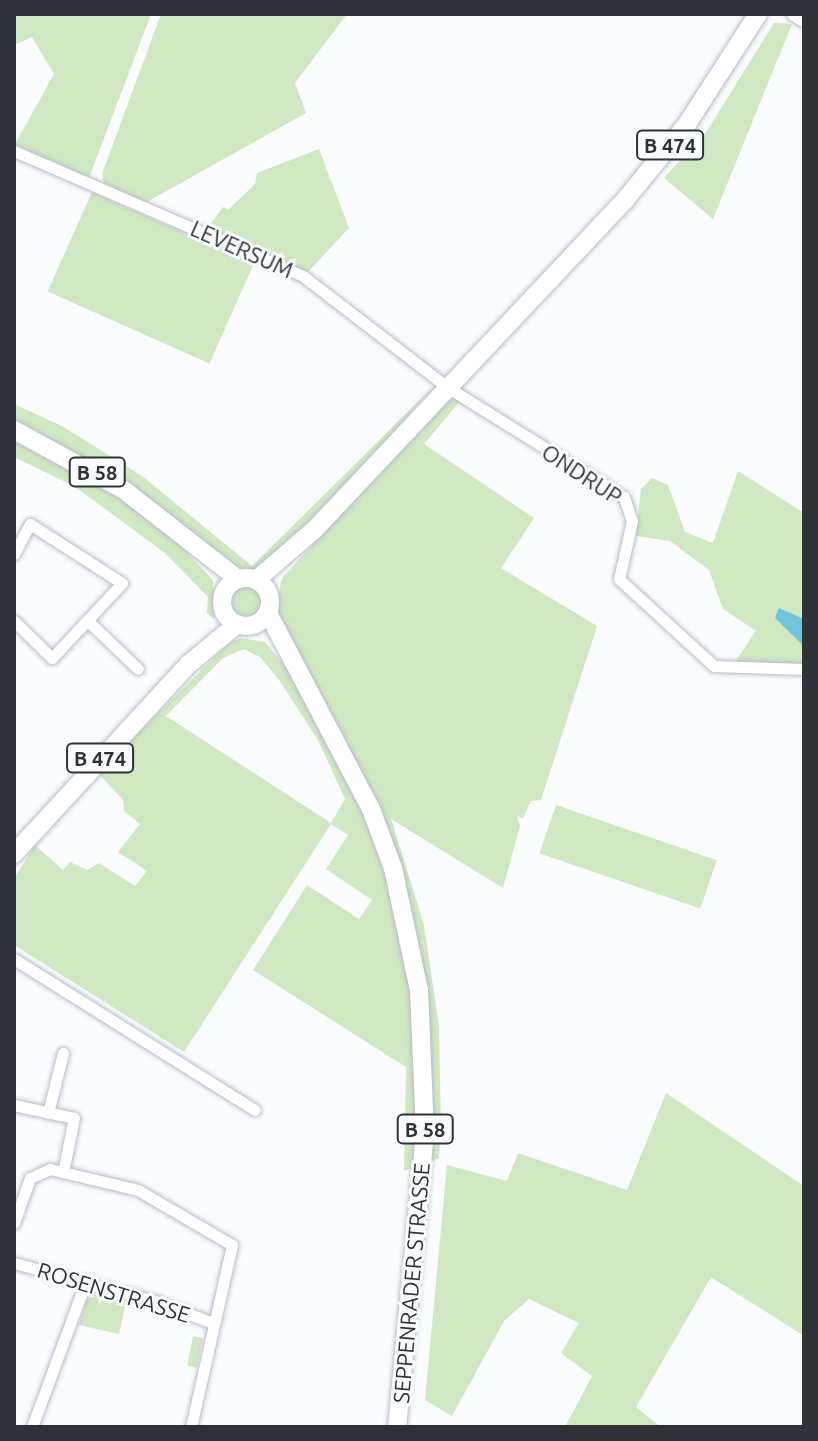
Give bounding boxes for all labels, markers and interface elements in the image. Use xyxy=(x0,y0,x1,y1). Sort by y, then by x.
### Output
road number: B 474 xyxy=(636,129,704,161)
street label: LEVERSUM xyxy=(187,215,297,283)
street label: ONDRUP xyxy=(537,438,627,510)
road number: B 58 xyxy=(67,456,127,488)
road number: B 474 xyxy=(66,742,134,774)
road number: B 58 xyxy=(395,1113,455,1145)
street label: SEPPENRADER STRASSE xyxy=(387,1161,435,1405)
street label: ROSENSTRASSE xyxy=(34,1256,194,1328)

